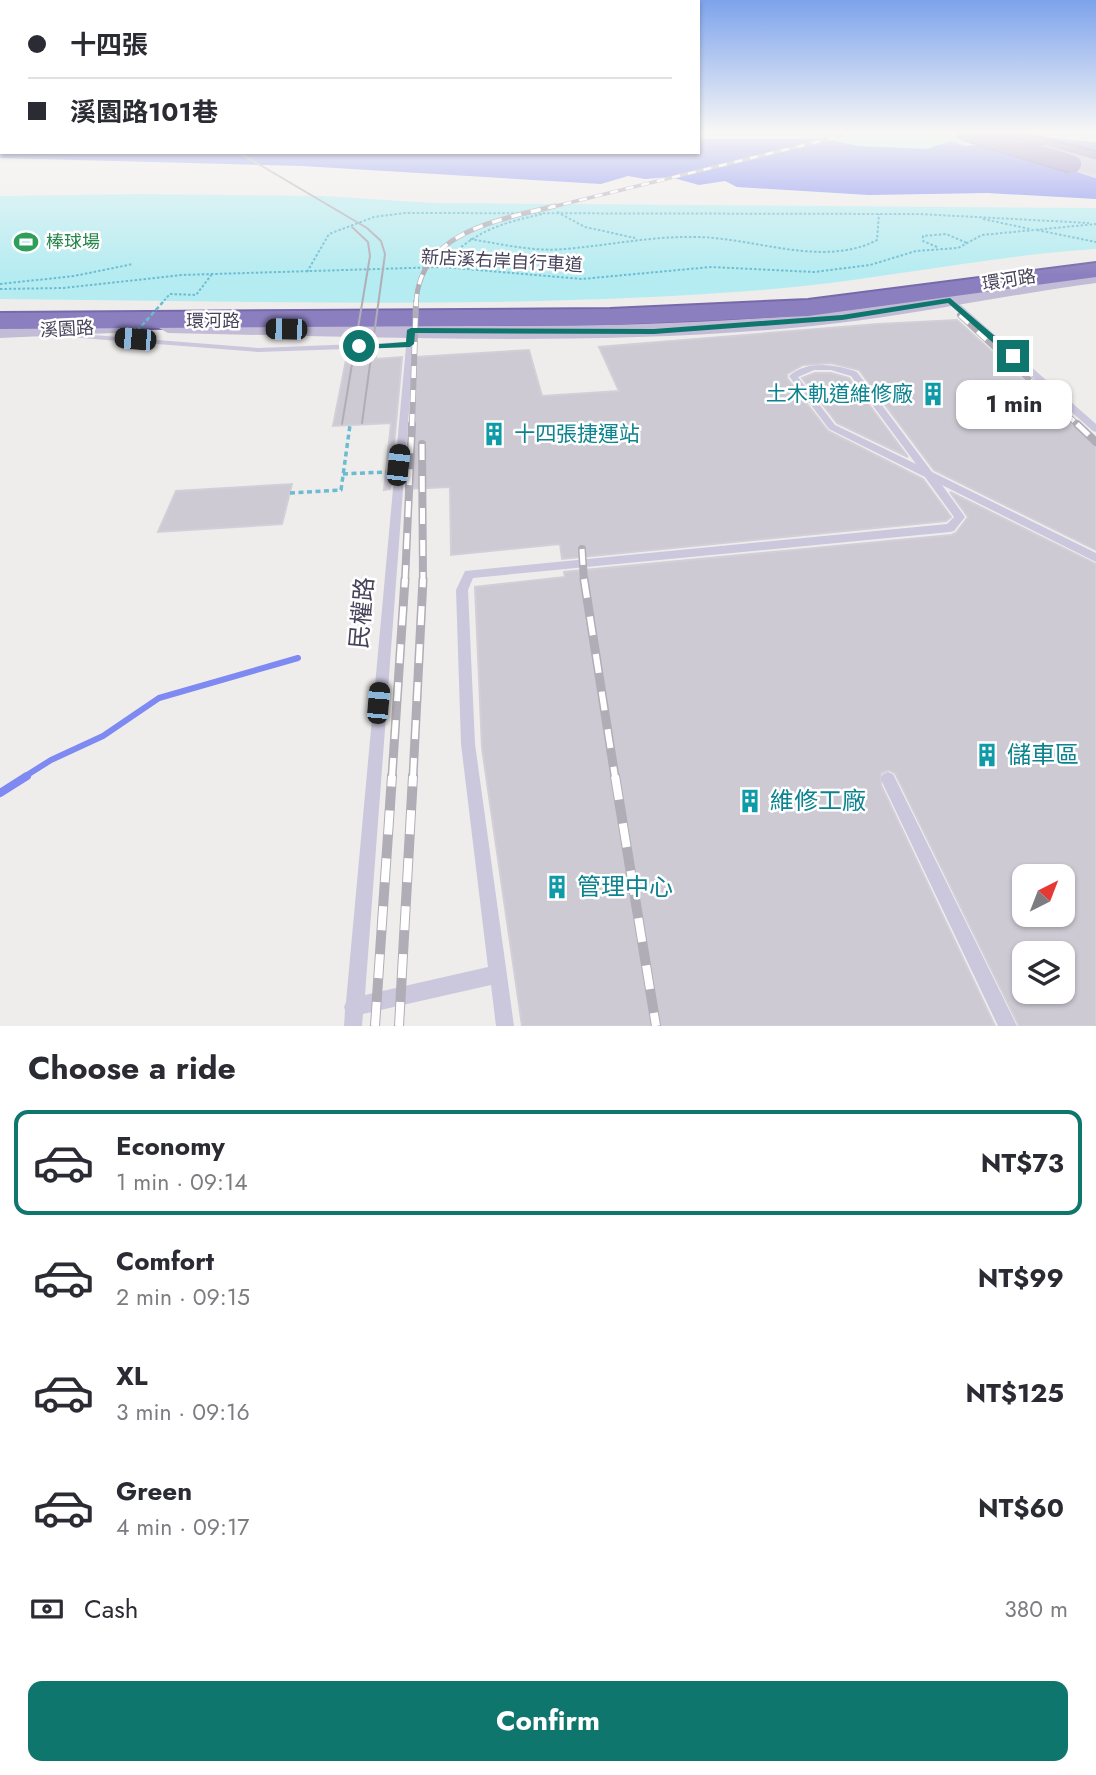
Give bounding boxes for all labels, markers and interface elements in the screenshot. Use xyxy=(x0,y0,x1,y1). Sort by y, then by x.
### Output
text: 十四張 xyxy=(70,26,148,64)
text: 溪園路101巷 xyxy=(70,93,218,131)
sports icon: 棒球場 xyxy=(12,228,40,256)
place label: 棒球場 xyxy=(46,229,100,255)
street label: 新店溪右岸自行車道 xyxy=(420,244,584,278)
street label: 環河路 xyxy=(980,263,1038,297)
street label: 環河路 xyxy=(186,308,240,334)
street label: 溪園路 xyxy=(39,315,95,343)
car xyxy=(265,318,308,340)
car xyxy=(114,327,157,351)
route start xyxy=(343,330,375,362)
route end xyxy=(997,340,1029,372)
place label: 土木軌道維修廠 xyxy=(766,379,913,409)
building icon: 土木軌道維修廠 xyxy=(919,380,947,408)
callout: 1 min xyxy=(955,380,1071,430)
text: 1 min xyxy=(985,387,1043,421)
place label: 十四張捷運站 xyxy=(514,419,640,449)
building icon: 十四張捷運站 xyxy=(480,420,508,448)
car xyxy=(386,443,411,487)
street label: 民權路 xyxy=(341,576,382,650)
car xyxy=(366,681,391,725)
place label: 儲車區 xyxy=(1007,737,1079,772)
building icon: 儲車區 xyxy=(973,741,1001,769)
place label: 維修工廠 xyxy=(770,783,866,818)
building icon: 維修工廠 xyxy=(736,787,764,815)
north arrow xyxy=(1012,864,1074,928)
map controls xyxy=(1012,864,1075,1004)
place label: 管理中心 xyxy=(577,869,673,904)
building icon: 管理中心 xyxy=(543,873,571,901)
button: layers xyxy=(1012,941,1075,1004)
text: Choose a ride xyxy=(28,1045,236,1091)
text: Economy xyxy=(116,1127,225,1165)
icon: car xyxy=(32,1131,95,1194)
text: NT$73 xyxy=(981,1144,1064,1182)
text: 1 min · 09:14 xyxy=(116,1165,248,1199)
text: Comfort xyxy=(116,1242,214,1280)
icon: car xyxy=(32,1246,95,1309)
text: NT$99 xyxy=(978,1259,1064,1297)
text: 2 min · 09:15 xyxy=(116,1280,250,1314)
text: XL xyxy=(116,1357,148,1395)
icon: car xyxy=(32,1361,95,1424)
text: NT$125 xyxy=(966,1374,1064,1412)
text: 3 min · 09:16 xyxy=(116,1395,250,1429)
text: Green xyxy=(116,1472,192,1510)
icon: car xyxy=(32,1476,95,1539)
text: NT$60 xyxy=(978,1489,1064,1527)
text: 4 min · 09:17 xyxy=(116,1510,249,1544)
icon: cash xyxy=(28,1590,66,1628)
text: Cash xyxy=(84,1590,138,1628)
text: 380 m xyxy=(1004,1592,1068,1626)
button: Confirm xyxy=(28,1681,1068,1761)

